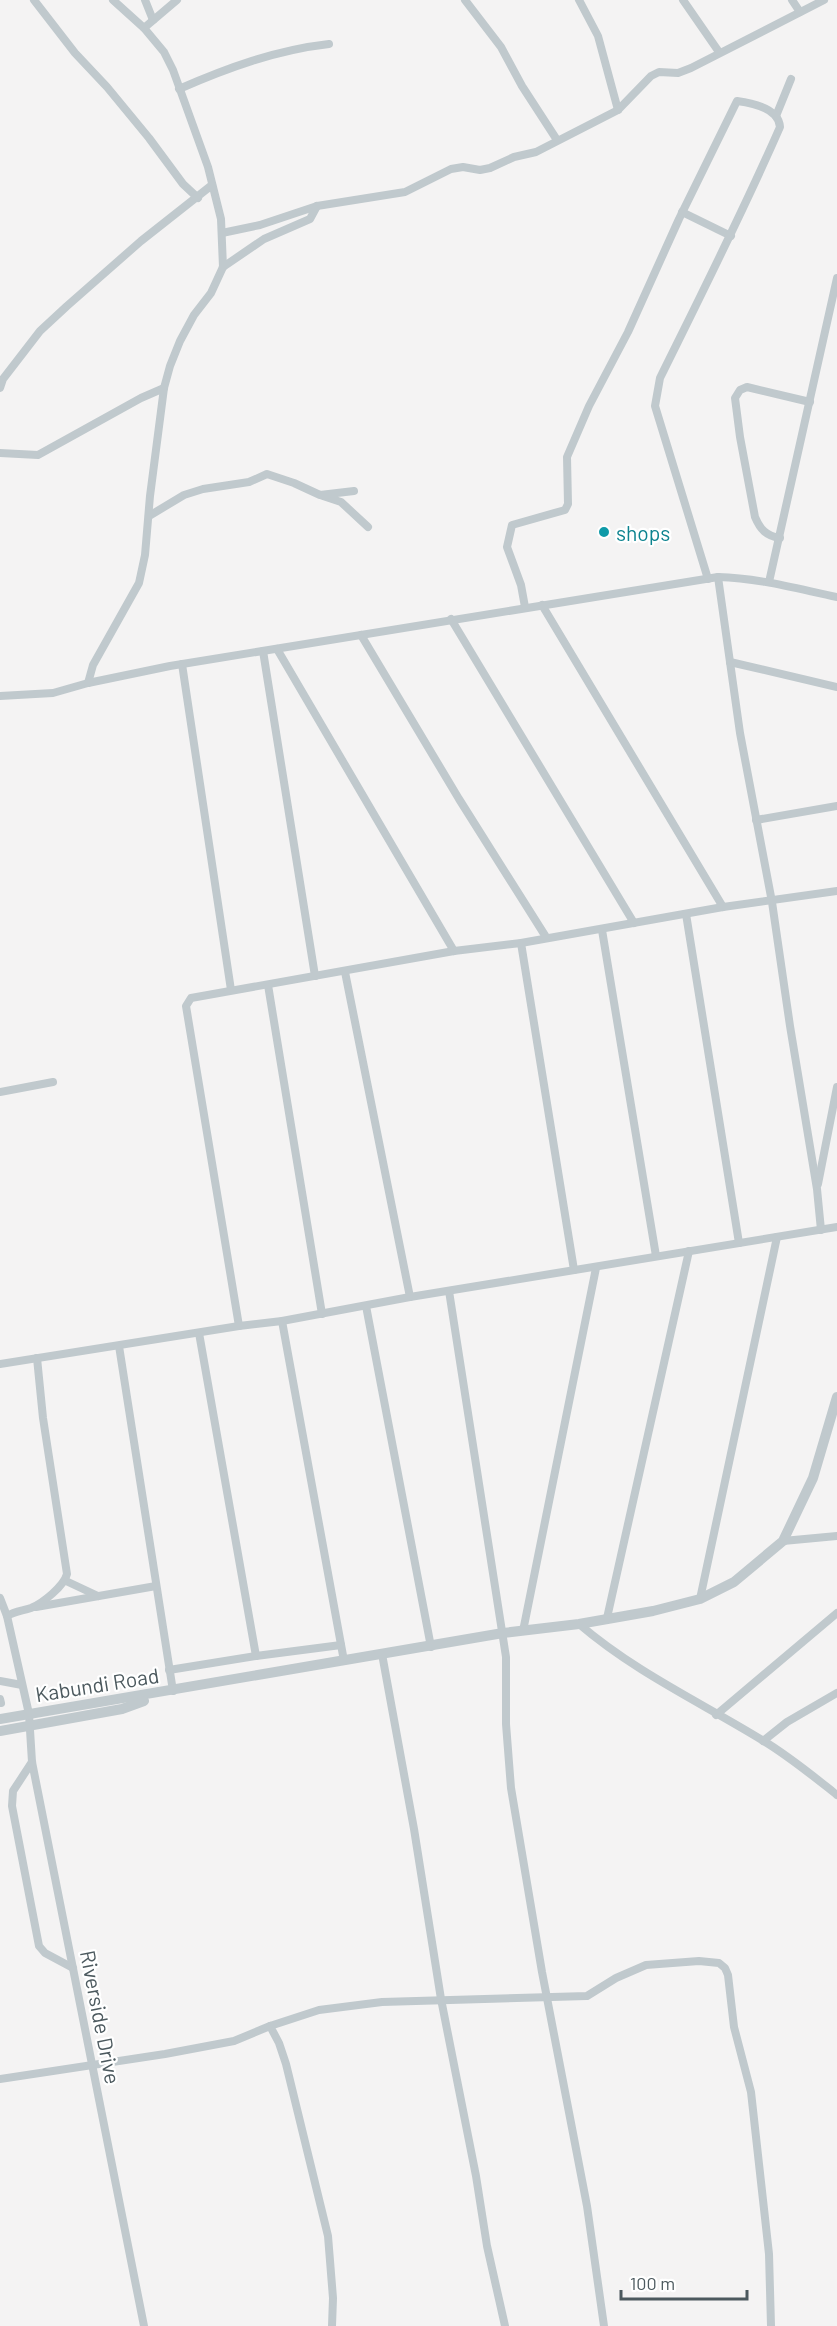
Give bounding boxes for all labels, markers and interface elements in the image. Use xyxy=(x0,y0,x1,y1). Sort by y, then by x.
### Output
place label: shops xyxy=(616,520,670,545)
marker: shops xyxy=(597,525,611,539)
street label: Kabundi Road xyxy=(33,1662,161,1706)
street label: Riverside Drive xyxy=(76,1948,126,2086)
scale bar xyxy=(621,2263,747,2301)
text: 100 m xyxy=(630,2272,675,2294)

